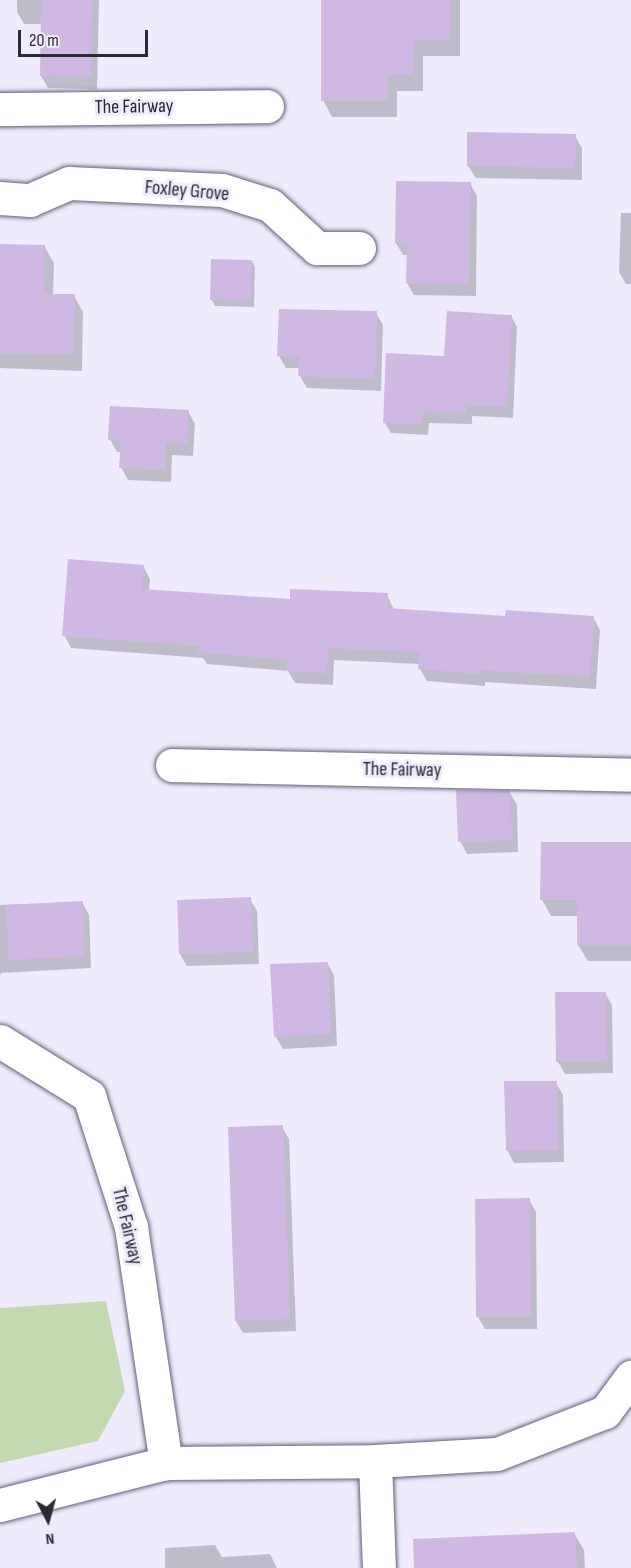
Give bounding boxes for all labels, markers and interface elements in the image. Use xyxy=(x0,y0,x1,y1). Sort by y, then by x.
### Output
scale bar xyxy=(21,18,152,56)
text: 20 m xyxy=(29,30,59,51)
street label: The Fairway xyxy=(94,94,174,120)
street label: Foxley Grove xyxy=(144,175,230,207)
street label: The Fairway xyxy=(362,757,442,783)
street label: The Fairway xyxy=(106,1185,148,1267)
north arrow xyxy=(18,1490,78,1550)
text: N xyxy=(45,1529,55,1548)

